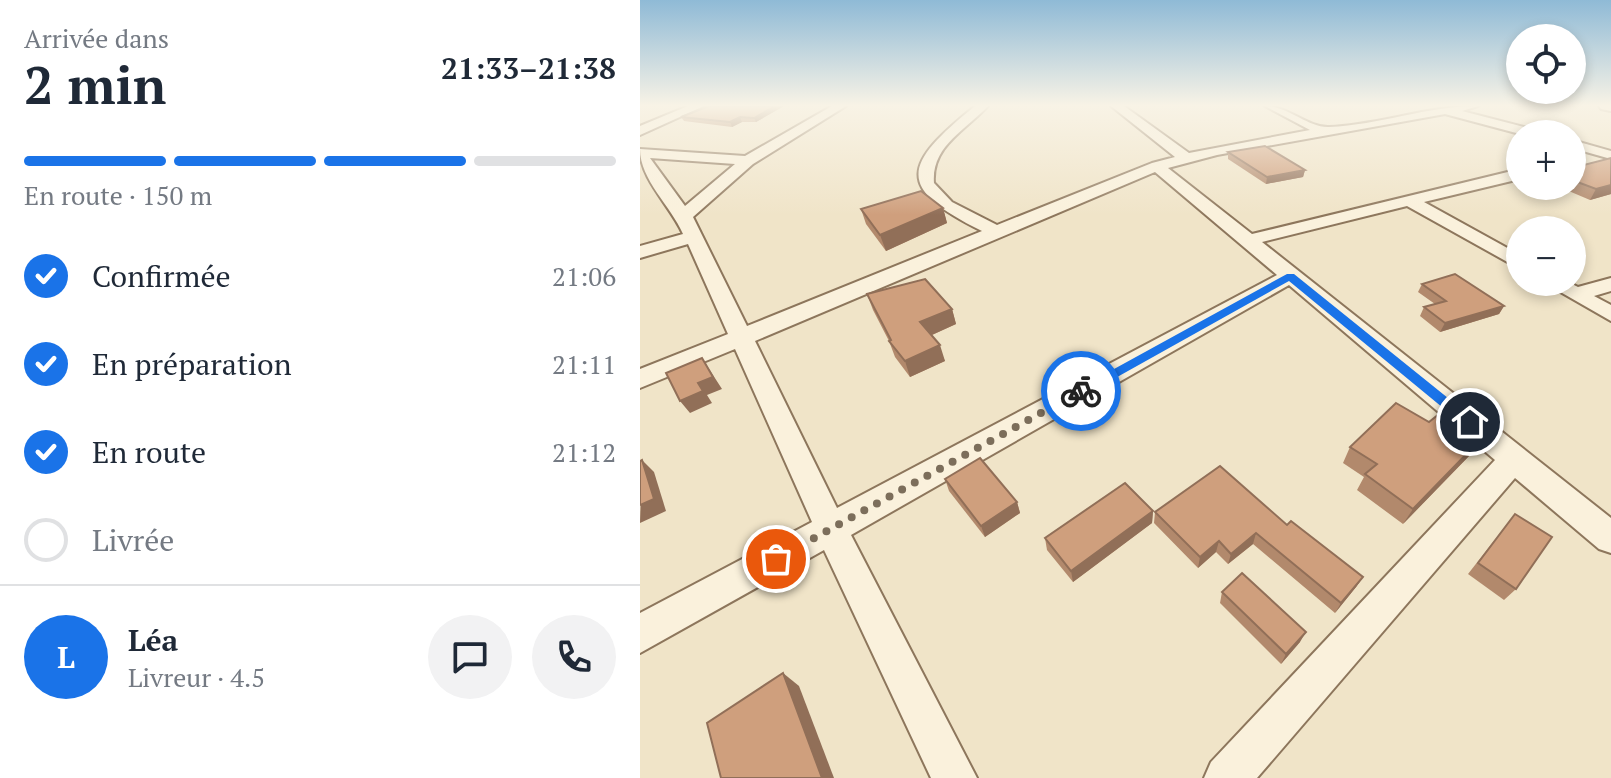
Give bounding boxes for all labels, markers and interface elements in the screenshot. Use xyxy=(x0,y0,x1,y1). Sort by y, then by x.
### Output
text: Arrivée dans xyxy=(24,21,169,55)
map controls xyxy=(1506,24,1586,296)
button: locate xyxy=(1506,24,1586,104)
text: 21:33–21:38 xyxy=(441,48,616,88)
text: 2 min xyxy=(24,50,166,119)
button: + xyxy=(1506,120,1586,200)
text: En route · 150 m xyxy=(24,178,212,212)
button: − xyxy=(1506,216,1586,296)
icon: check xyxy=(24,254,68,298)
text: Confirmée xyxy=(92,256,231,296)
text: 21:06 xyxy=(552,259,616,293)
icon: check xyxy=(24,342,68,386)
text: En préparation xyxy=(92,344,292,384)
text: 21:11 xyxy=(552,347,616,381)
courier xyxy=(1041,351,1121,431)
icon: bike xyxy=(1059,369,1103,413)
pin xyxy=(1436,388,1504,456)
icon: home xyxy=(1448,400,1492,444)
icon: check xyxy=(24,430,68,474)
text: En route xyxy=(92,432,206,472)
text: 21:12 xyxy=(552,435,616,469)
text: Livrée xyxy=(92,520,174,560)
pin xyxy=(742,525,810,593)
icon: bag xyxy=(754,537,798,581)
button: chat xyxy=(428,615,512,699)
button: phone xyxy=(532,615,616,699)
text: Léa xyxy=(128,620,178,660)
text: L xyxy=(57,637,75,677)
text: Livreur · 4.5 xyxy=(128,660,265,694)

